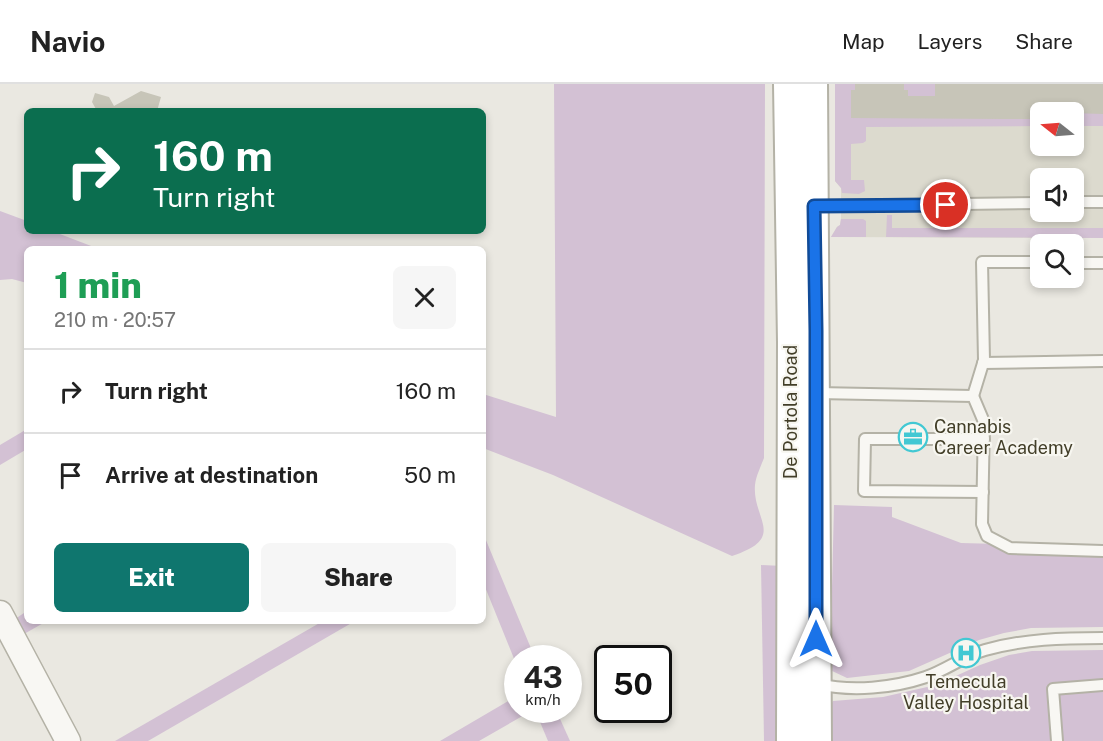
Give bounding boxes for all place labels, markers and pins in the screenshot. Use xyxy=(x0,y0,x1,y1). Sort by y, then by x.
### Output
pin xyxy=(920,179,971,230)
place label: Cannabis Career Academy xyxy=(934,416,1073,458)
office icon: Cannabis Career Academy xyxy=(897,421,929,453)
hospital icon: Temecula Valley Hospital xyxy=(950,637,982,669)
place label: Temecula Valley Hospital xyxy=(903,671,1029,713)

